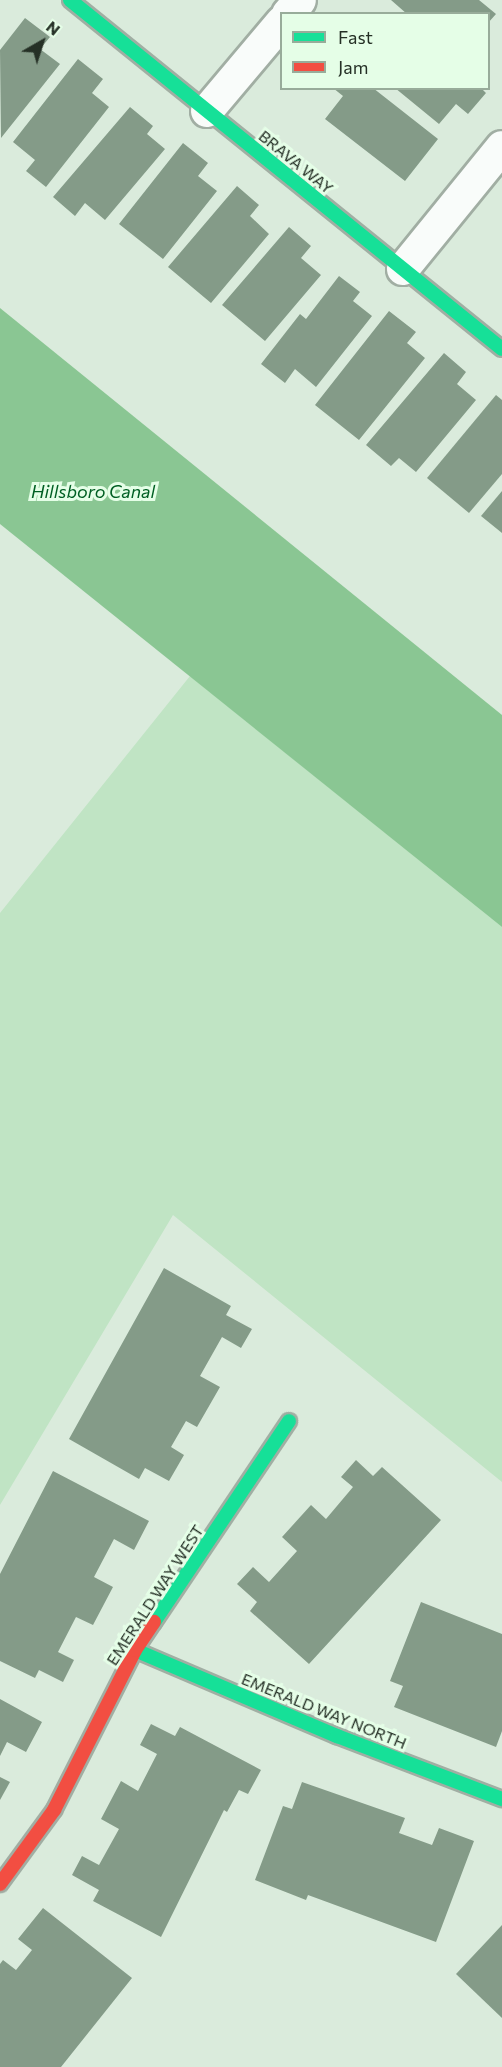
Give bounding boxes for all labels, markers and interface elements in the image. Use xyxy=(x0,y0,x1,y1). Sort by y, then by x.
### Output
north arrow xyxy=(12,12,72,72)
legend xyxy=(280,12,490,90)
text: N xyxy=(43,16,64,39)
text: Fast xyxy=(338,26,373,48)
text: Jam xyxy=(338,56,368,78)
street label: BRAVA WAY xyxy=(255,126,337,198)
water label: Hillsboro Canal xyxy=(31,480,155,502)
street label: EMERALD WAY WEST xyxy=(102,1521,208,1669)
street label: EMERALD WAY NORTH xyxy=(239,1669,409,1753)

